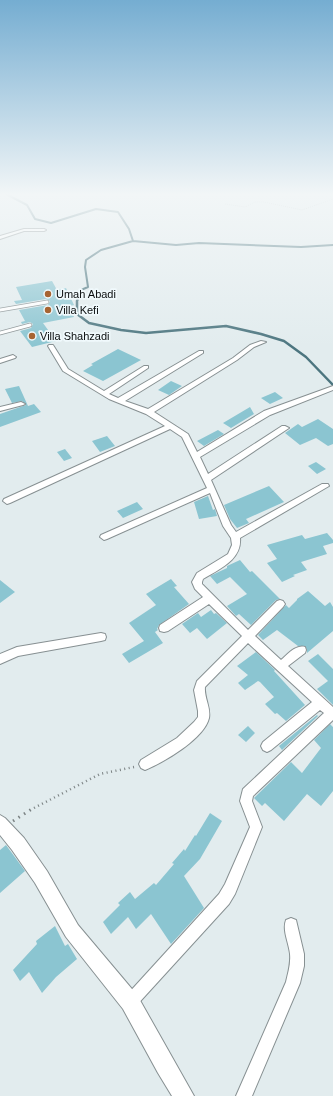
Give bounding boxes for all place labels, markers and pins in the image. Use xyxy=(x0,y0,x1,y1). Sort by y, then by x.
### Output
place label: Umah Abadi xyxy=(56,288,116,300)
marker: Umah Abadi xyxy=(43,289,53,299)
place label: Villa Kefi xyxy=(56,304,99,316)
marker: Villa Kefi xyxy=(43,305,53,315)
place label: Villa Shahzadi xyxy=(40,330,110,342)
marker: Villa Shahzadi xyxy=(27,331,37,341)

